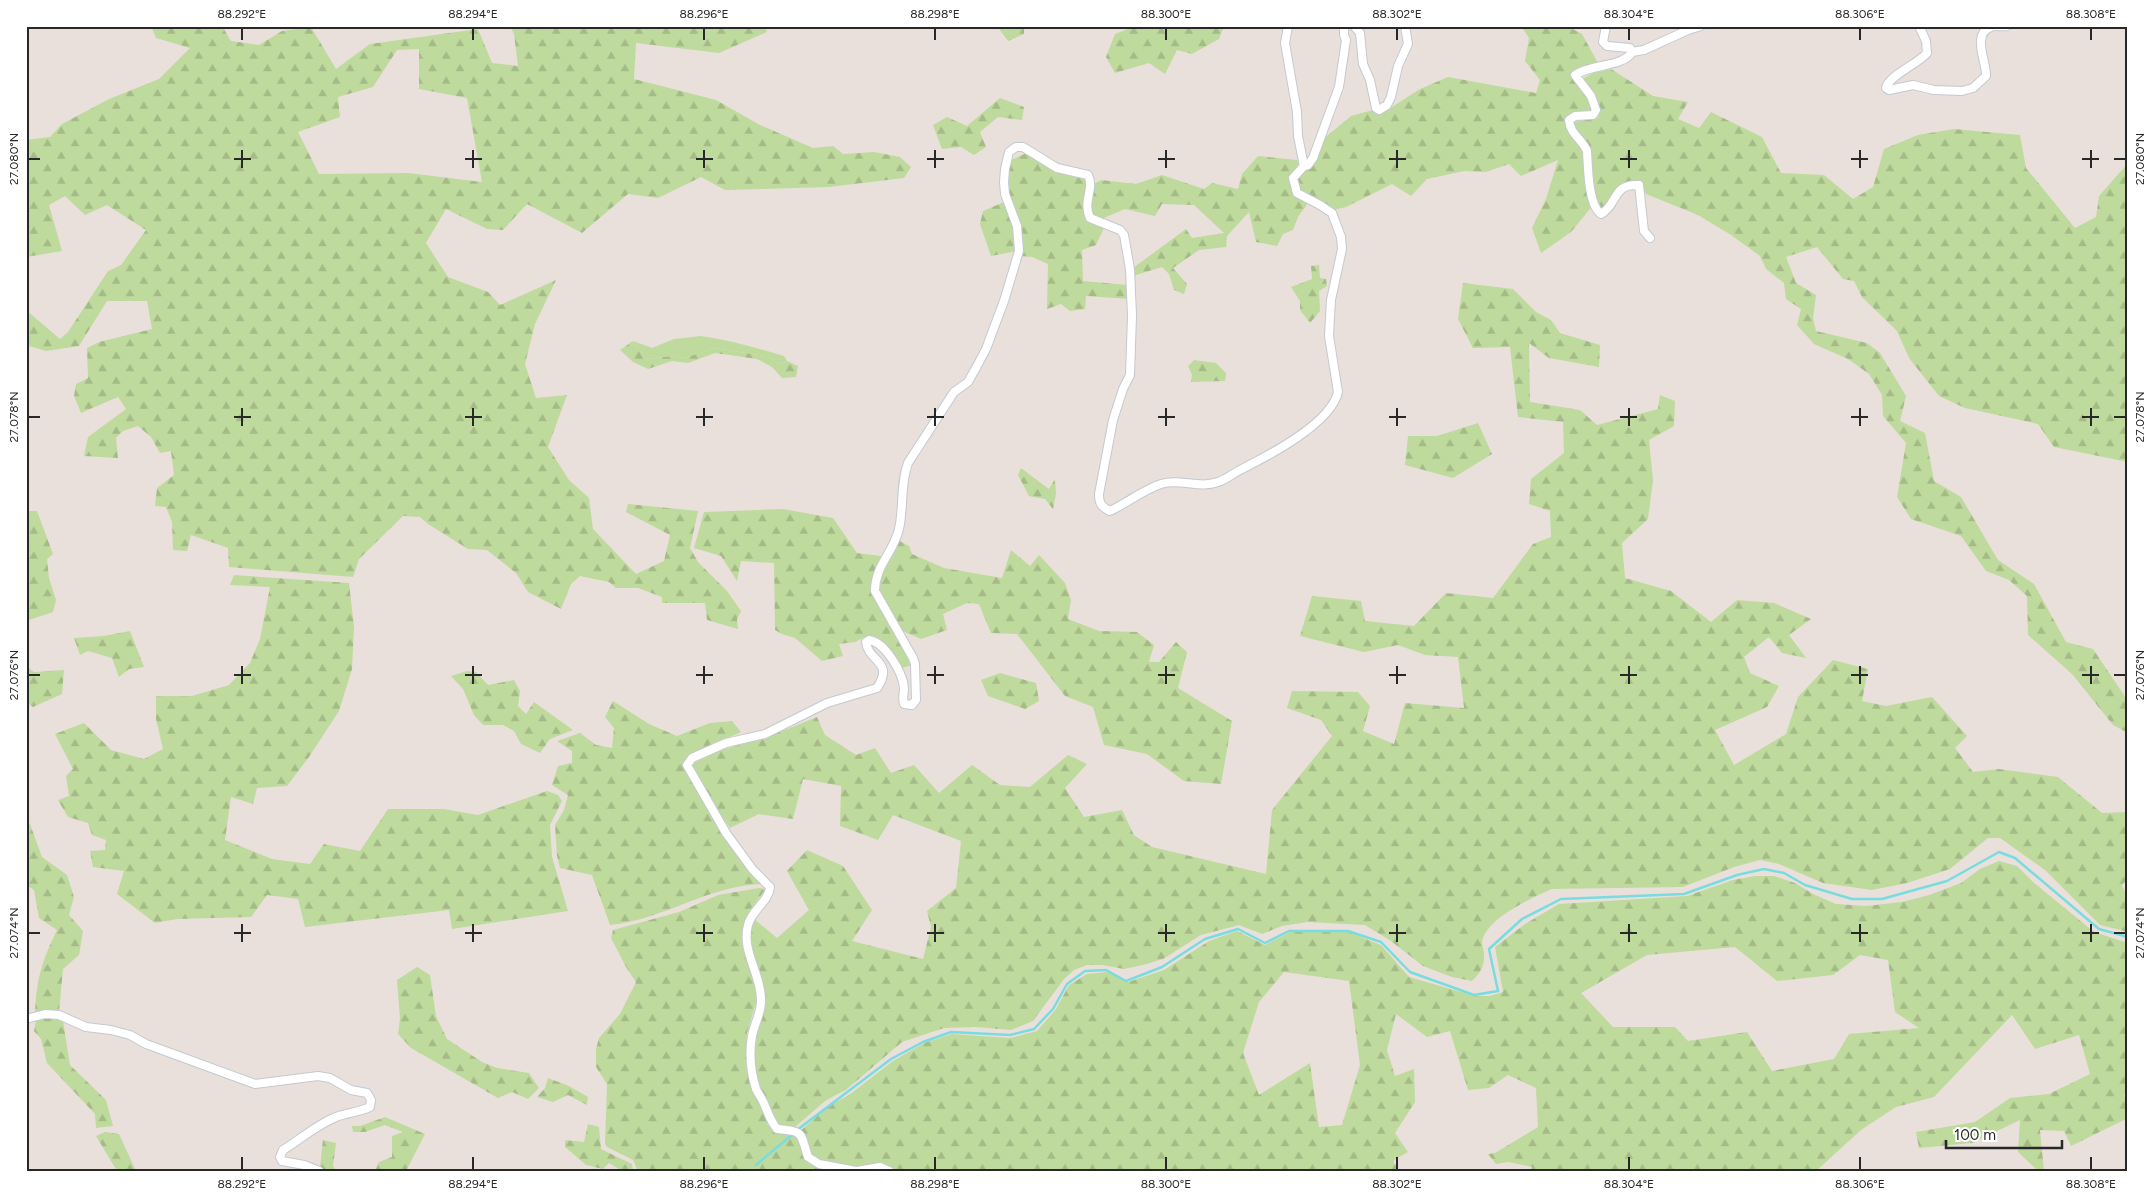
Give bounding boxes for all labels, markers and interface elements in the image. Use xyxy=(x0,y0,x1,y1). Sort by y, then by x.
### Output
text: 88.292°E xyxy=(218,7,266,21)
text: 88.294°E xyxy=(448,7,498,21)
text: 88.296°E xyxy=(679,7,729,21)
text: 88.298°E xyxy=(910,7,960,21)
text: 88.300°E xyxy=(1141,7,1191,21)
text: 88.302°E xyxy=(1372,7,1422,21)
text: 88.304°E xyxy=(1604,7,1654,21)
text: 88.306°E xyxy=(1835,7,1885,21)
text: 88.308°E xyxy=(2066,7,2116,21)
text: 27.080°N xyxy=(7,133,21,185)
text: 27.080°N xyxy=(2133,133,2147,185)
text: 27.078°N xyxy=(7,392,21,442)
text: 27.078°N xyxy=(2133,392,2147,442)
text: 27.076°N xyxy=(7,650,21,700)
text: 27.076°N xyxy=(2133,650,2147,700)
text: 27.074°N xyxy=(7,908,21,958)
text: 27.074°N xyxy=(2133,908,2147,958)
scale bar xyxy=(1946,1117,2063,1149)
text: 100 m xyxy=(1954,1126,1996,1144)
text: 88.292°E xyxy=(218,1177,266,1191)
text: 88.294°E xyxy=(448,1177,498,1191)
text: 88.296°E xyxy=(679,1177,729,1191)
text: 88.298°E xyxy=(910,1177,960,1191)
text: 88.300°E xyxy=(1141,1177,1191,1191)
text: 88.302°E xyxy=(1372,1177,1422,1191)
text: 88.304°E xyxy=(1604,1177,1654,1191)
text: 88.306°E xyxy=(1835,1177,1885,1191)
text: 88.308°E xyxy=(2066,1177,2116,1191)

